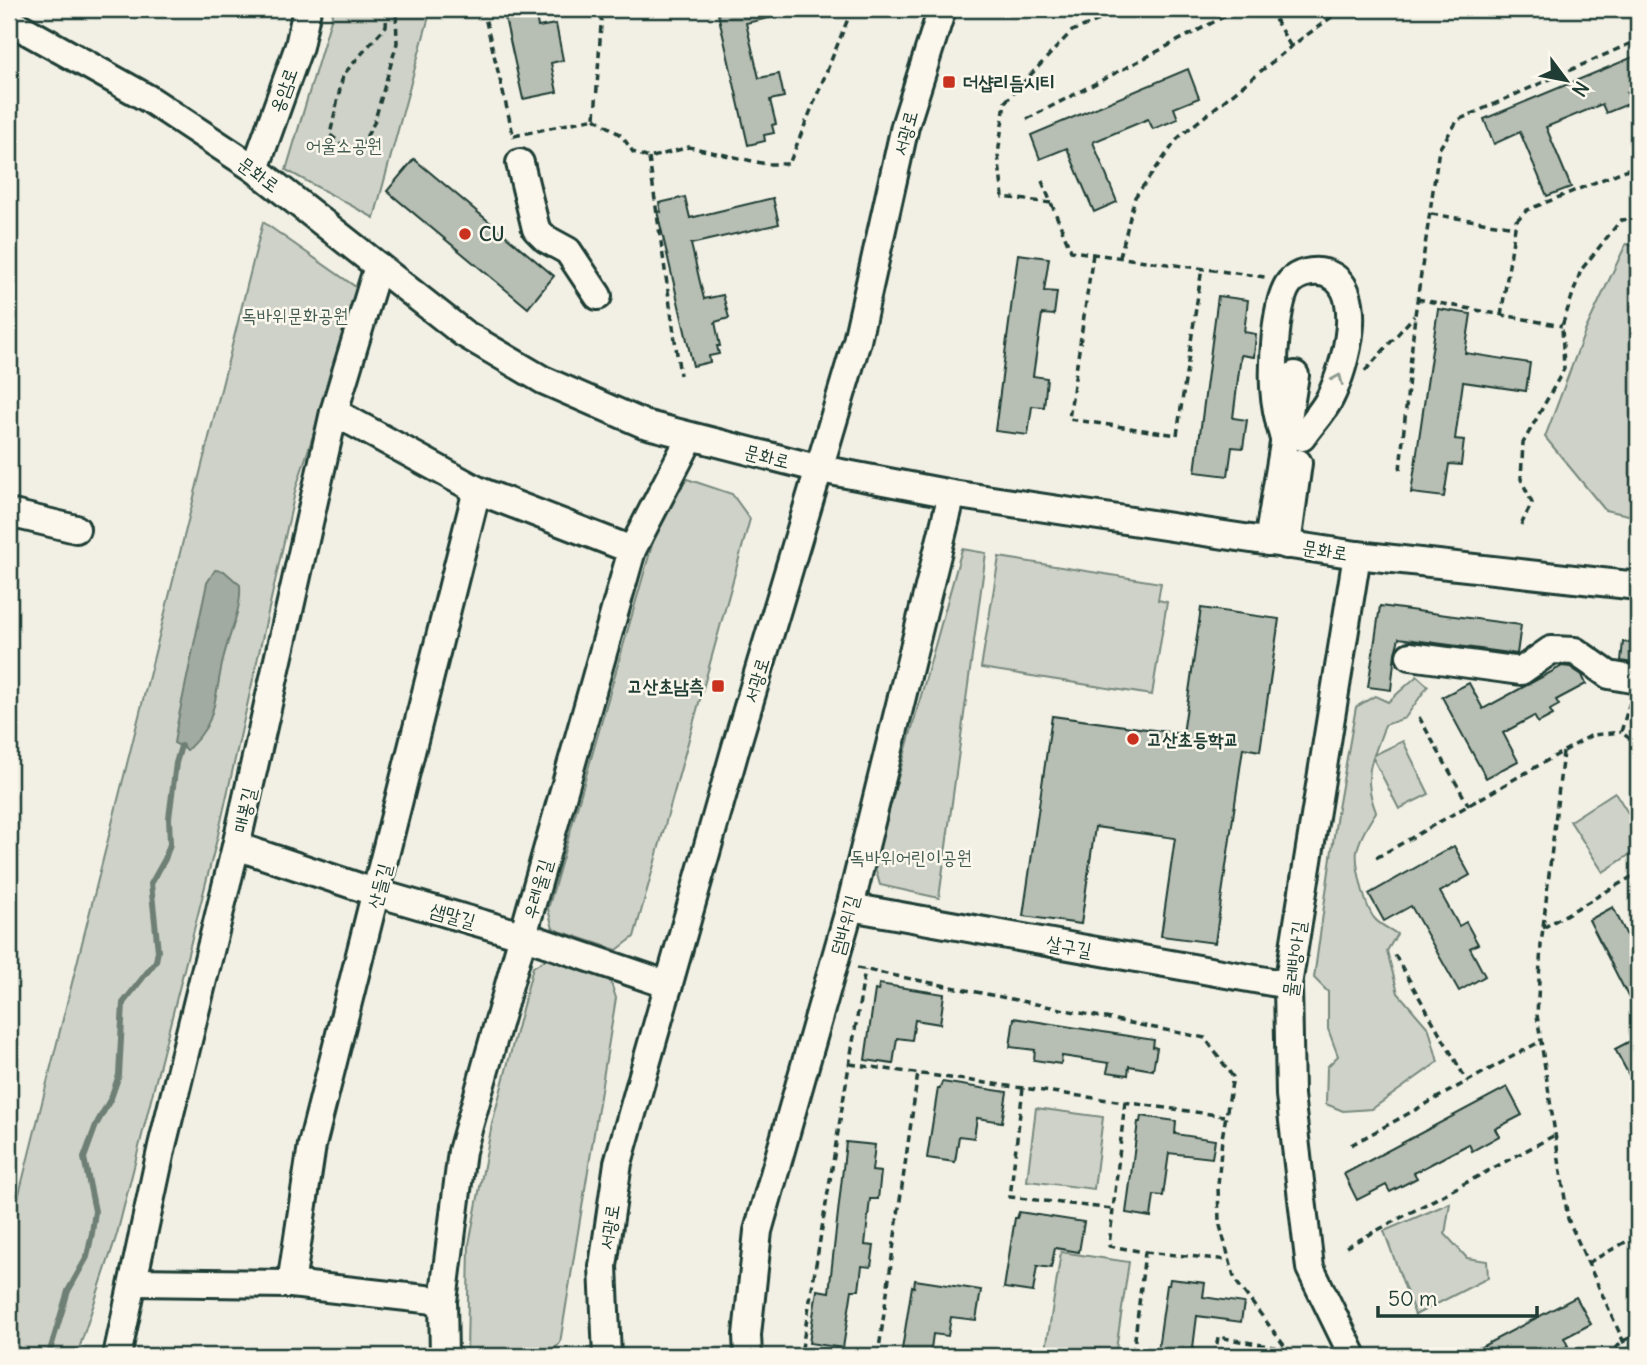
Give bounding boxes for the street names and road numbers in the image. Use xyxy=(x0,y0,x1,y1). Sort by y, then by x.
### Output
street label: 옹암로 xyxy=(264,64,302,116)
street label: 서광로 xyxy=(887,108,923,158)
street label: 문화로 xyxy=(233,151,285,197)
street label: 문화로 xyxy=(742,439,792,473)
street label: 문화로 xyxy=(1300,535,1350,565)
street label: 서광로 xyxy=(738,655,774,705)
street label: 매봉길 xyxy=(227,785,261,835)
street label: 우레울길 xyxy=(517,856,557,922)
street label: 산들길 xyxy=(362,861,396,911)
street label: 덤바위길 xyxy=(824,892,864,958)
street label: 샘말길 xyxy=(428,897,478,933)
street label: 물레방아길 xyxy=(1277,920,1311,998)
street label: 살구길 xyxy=(1044,930,1094,962)
street label: 서광로 xyxy=(594,1202,624,1252)

